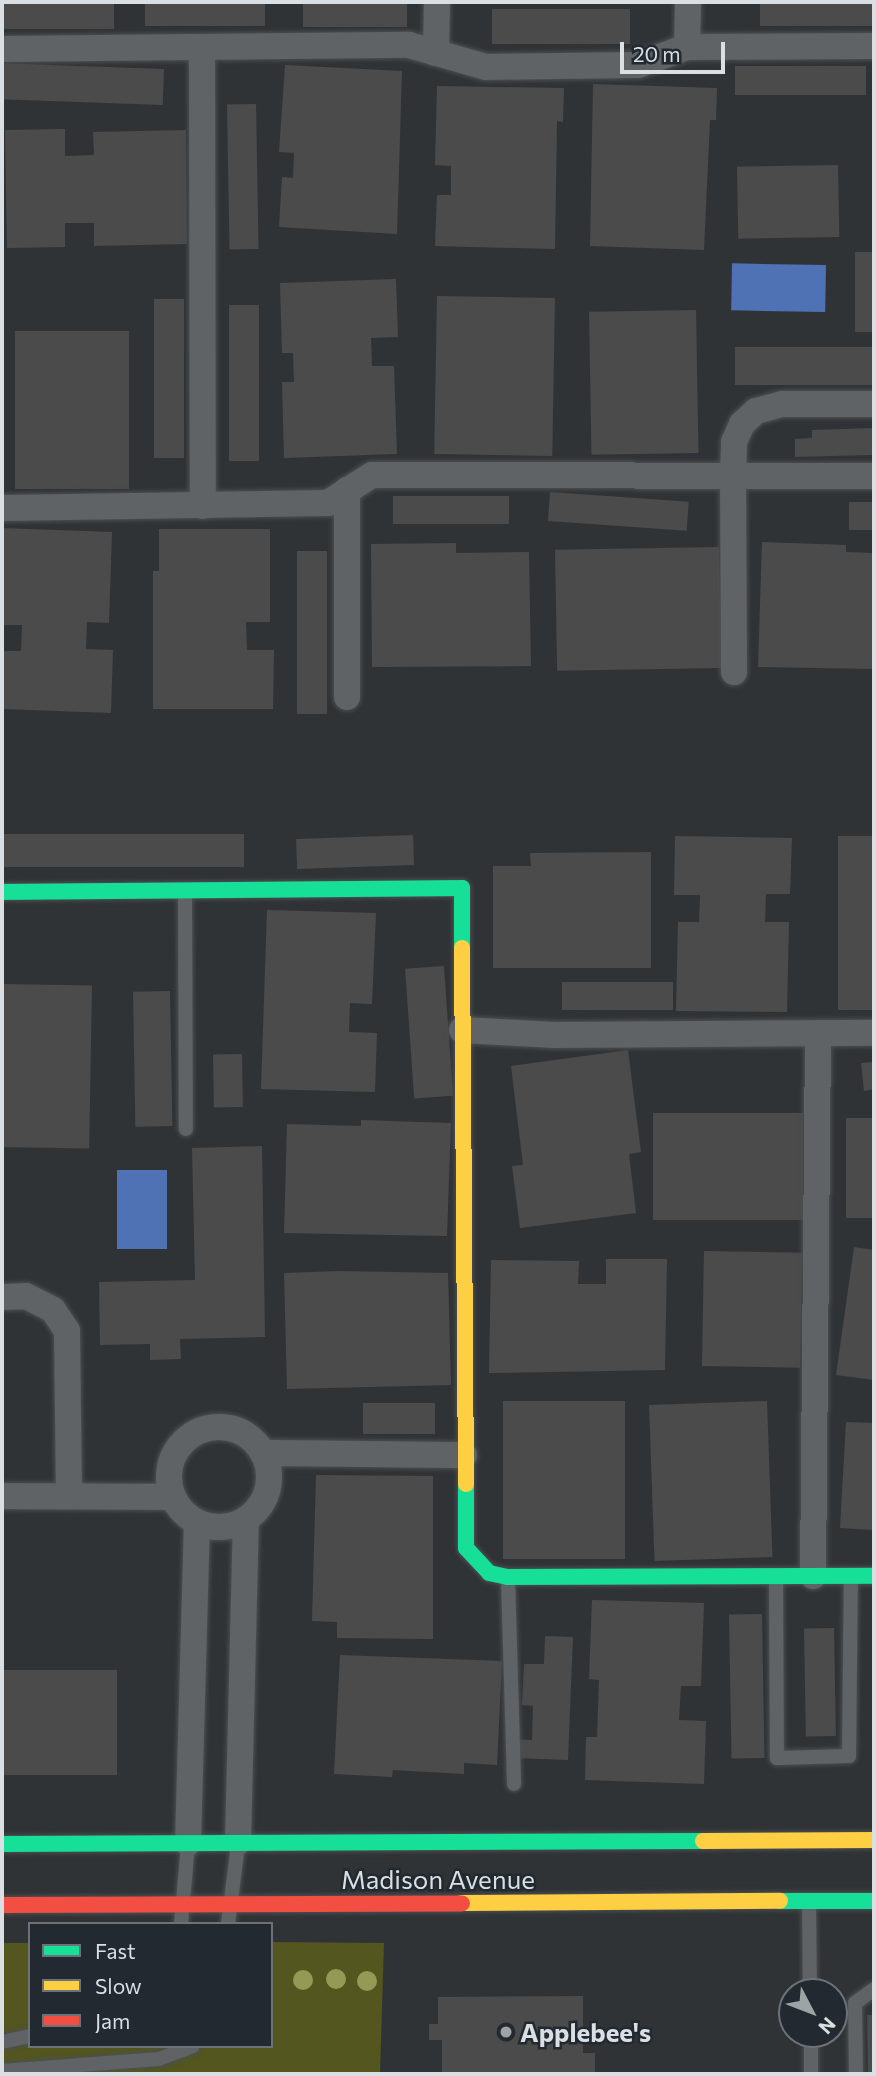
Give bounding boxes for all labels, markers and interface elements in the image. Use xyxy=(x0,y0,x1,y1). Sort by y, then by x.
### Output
scale bar xyxy=(624,28,729,72)
text: 20 m xyxy=(633,41,681,66)
street label: Madison Avenue xyxy=(341,1863,535,1895)
legend xyxy=(28,1922,273,2048)
text: Fast xyxy=(95,1938,136,1963)
text: Slow xyxy=(95,1973,142,1998)
north arrow xyxy=(778,1978,848,2048)
text: Jam xyxy=(95,2008,130,2033)
text: N xyxy=(814,2013,841,2039)
place label: Applebee's xyxy=(520,2016,651,2048)
marker: Applebee's xyxy=(498,2024,514,2040)

